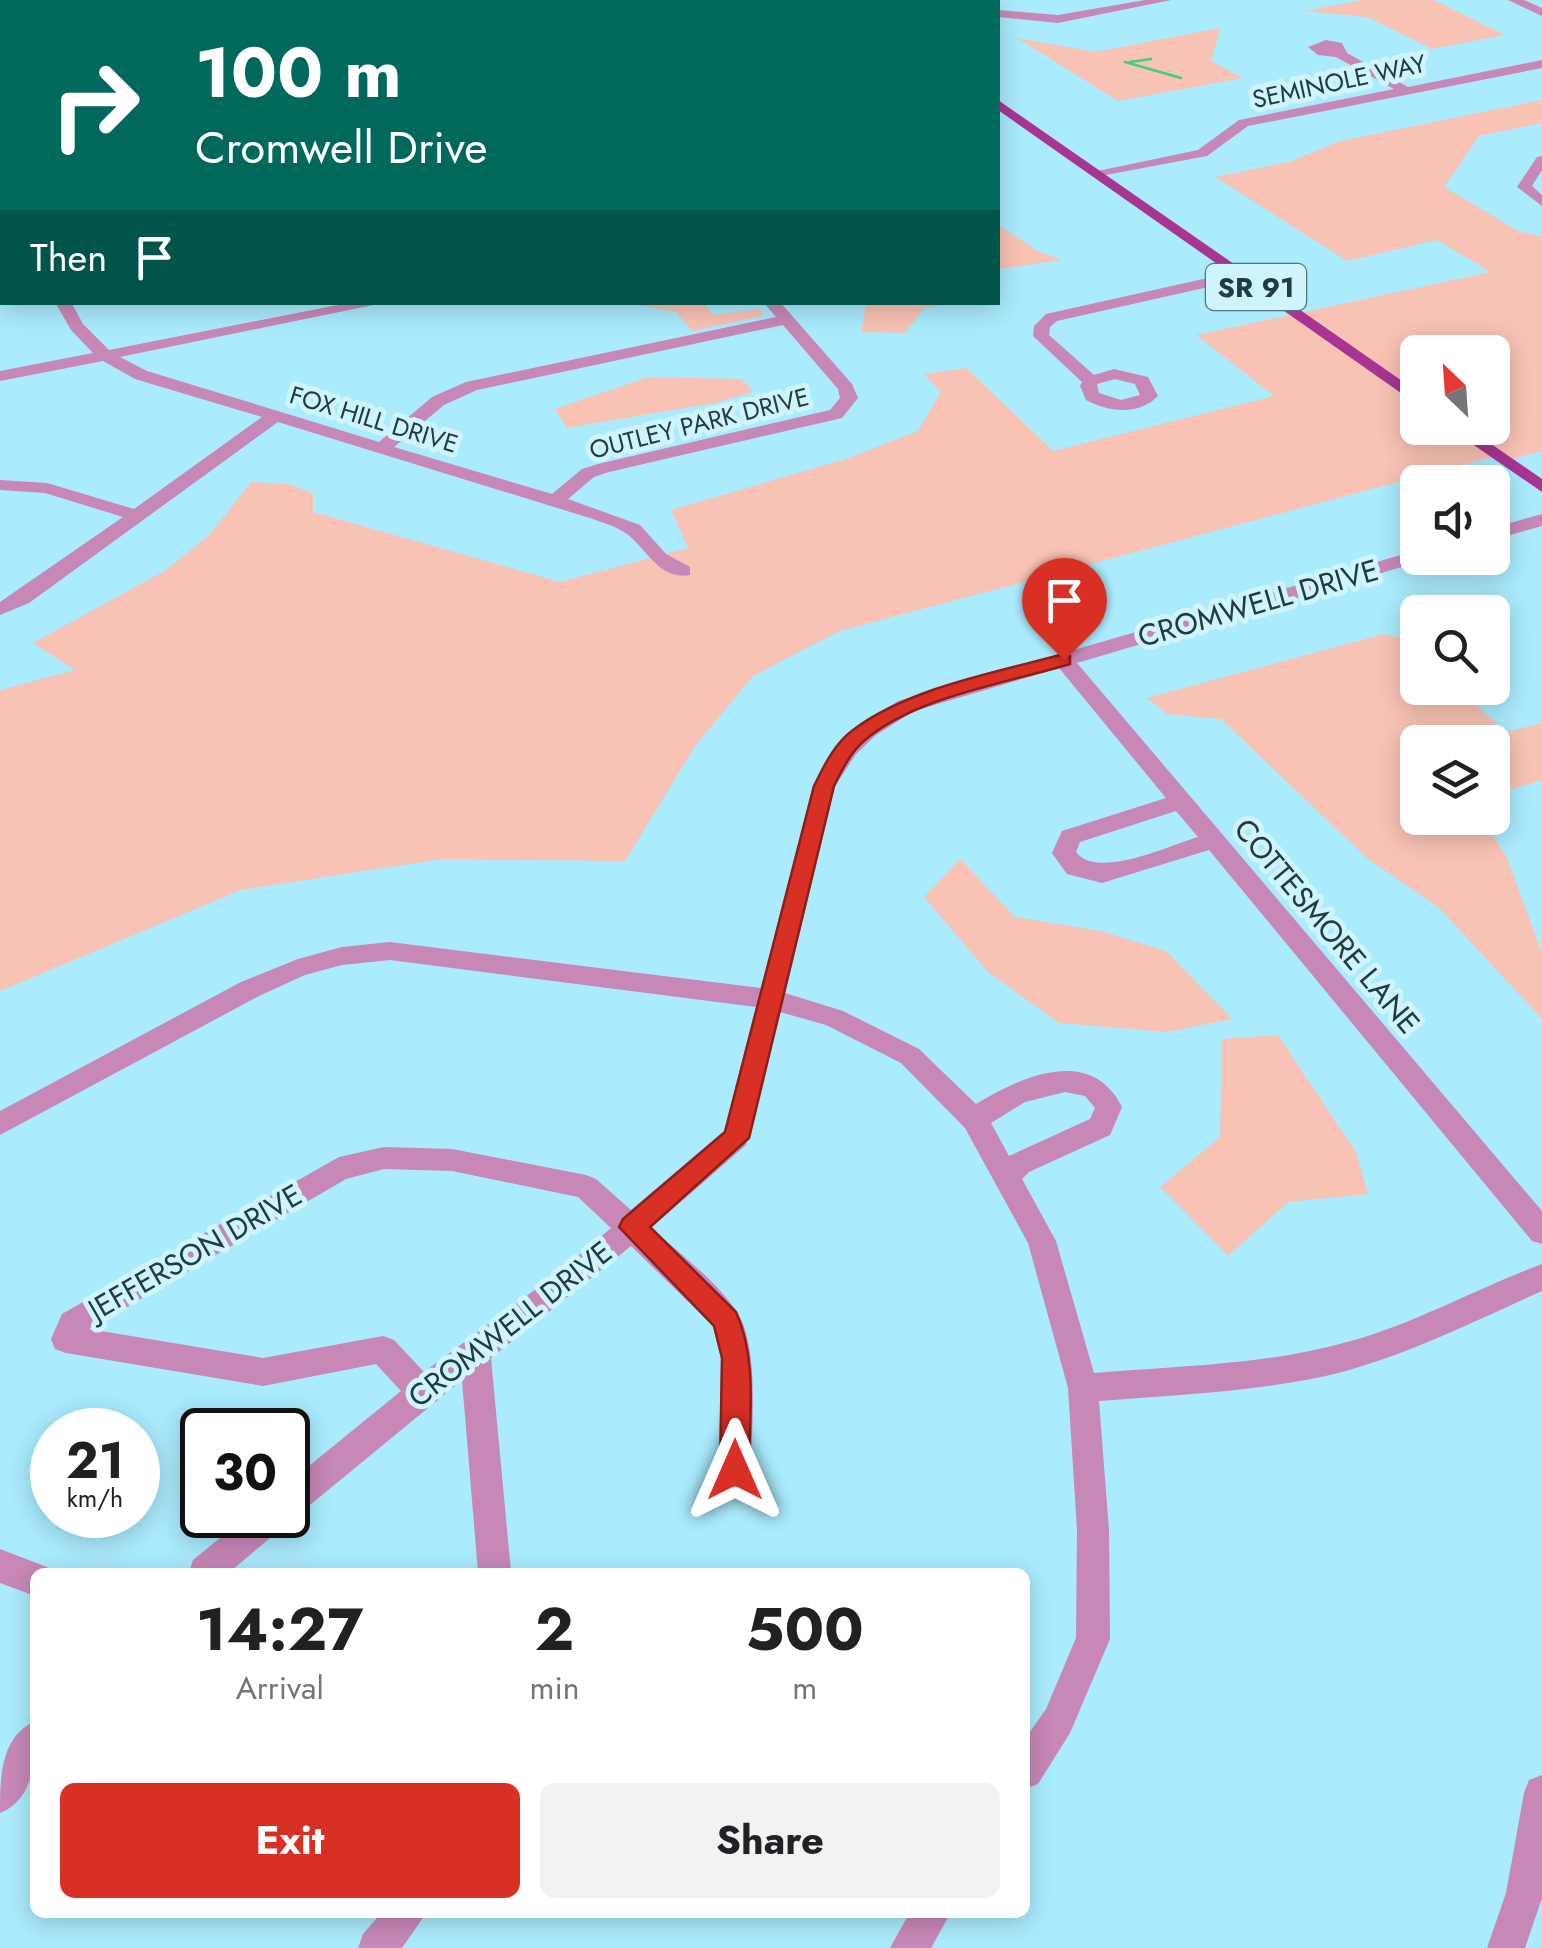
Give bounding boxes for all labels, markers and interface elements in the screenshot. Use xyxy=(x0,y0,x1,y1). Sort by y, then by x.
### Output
text: 100 m xyxy=(195,22,402,123)
icon: right xyxy=(30,40,160,170)
street label: SEMINOLE WAY xyxy=(1249,45,1429,117)
text: Cromwell Drive xyxy=(195,115,487,180)
text: Then xyxy=(30,230,107,285)
icon: arrive xyxy=(127,230,182,285)
road number: SR 91 xyxy=(1206,264,1306,310)
north arrow xyxy=(1400,335,1510,445)
map controls xyxy=(1400,335,1510,835)
street label: FOX HILL DRIVE xyxy=(285,376,463,462)
street label: OUTLEY PARK DRIVE xyxy=(585,378,813,468)
button: sound xyxy=(1400,465,1510,575)
street label: CROMWELL DRIVE xyxy=(1133,548,1383,658)
pin xyxy=(1022,558,1107,661)
icon: arrive xyxy=(1037,573,1092,628)
button: search xyxy=(1400,595,1510,705)
button: layers xyxy=(1400,725,1510,835)
street label: COTTESMORE LANE xyxy=(1224,809,1430,1043)
street label: JEFFERSON DRIVE xyxy=(77,1173,310,1333)
street label: CROMWELL DRIVE xyxy=(399,1231,621,1417)
speed limit sign: 30 xyxy=(180,1408,310,1538)
position arrow xyxy=(683,1418,787,1522)
text: 21 xyxy=(66,1424,124,1497)
text: km/h xyxy=(67,1480,123,1516)
text: 14:27 xyxy=(196,1586,363,1673)
text: 2 xyxy=(535,1586,574,1673)
text: 500 xyxy=(746,1586,864,1673)
text: Arrival xyxy=(236,1665,324,1711)
text: min xyxy=(530,1665,580,1711)
text: m xyxy=(792,1665,817,1711)
button: Exit xyxy=(60,1783,520,1898)
button: Share xyxy=(540,1783,1000,1898)

